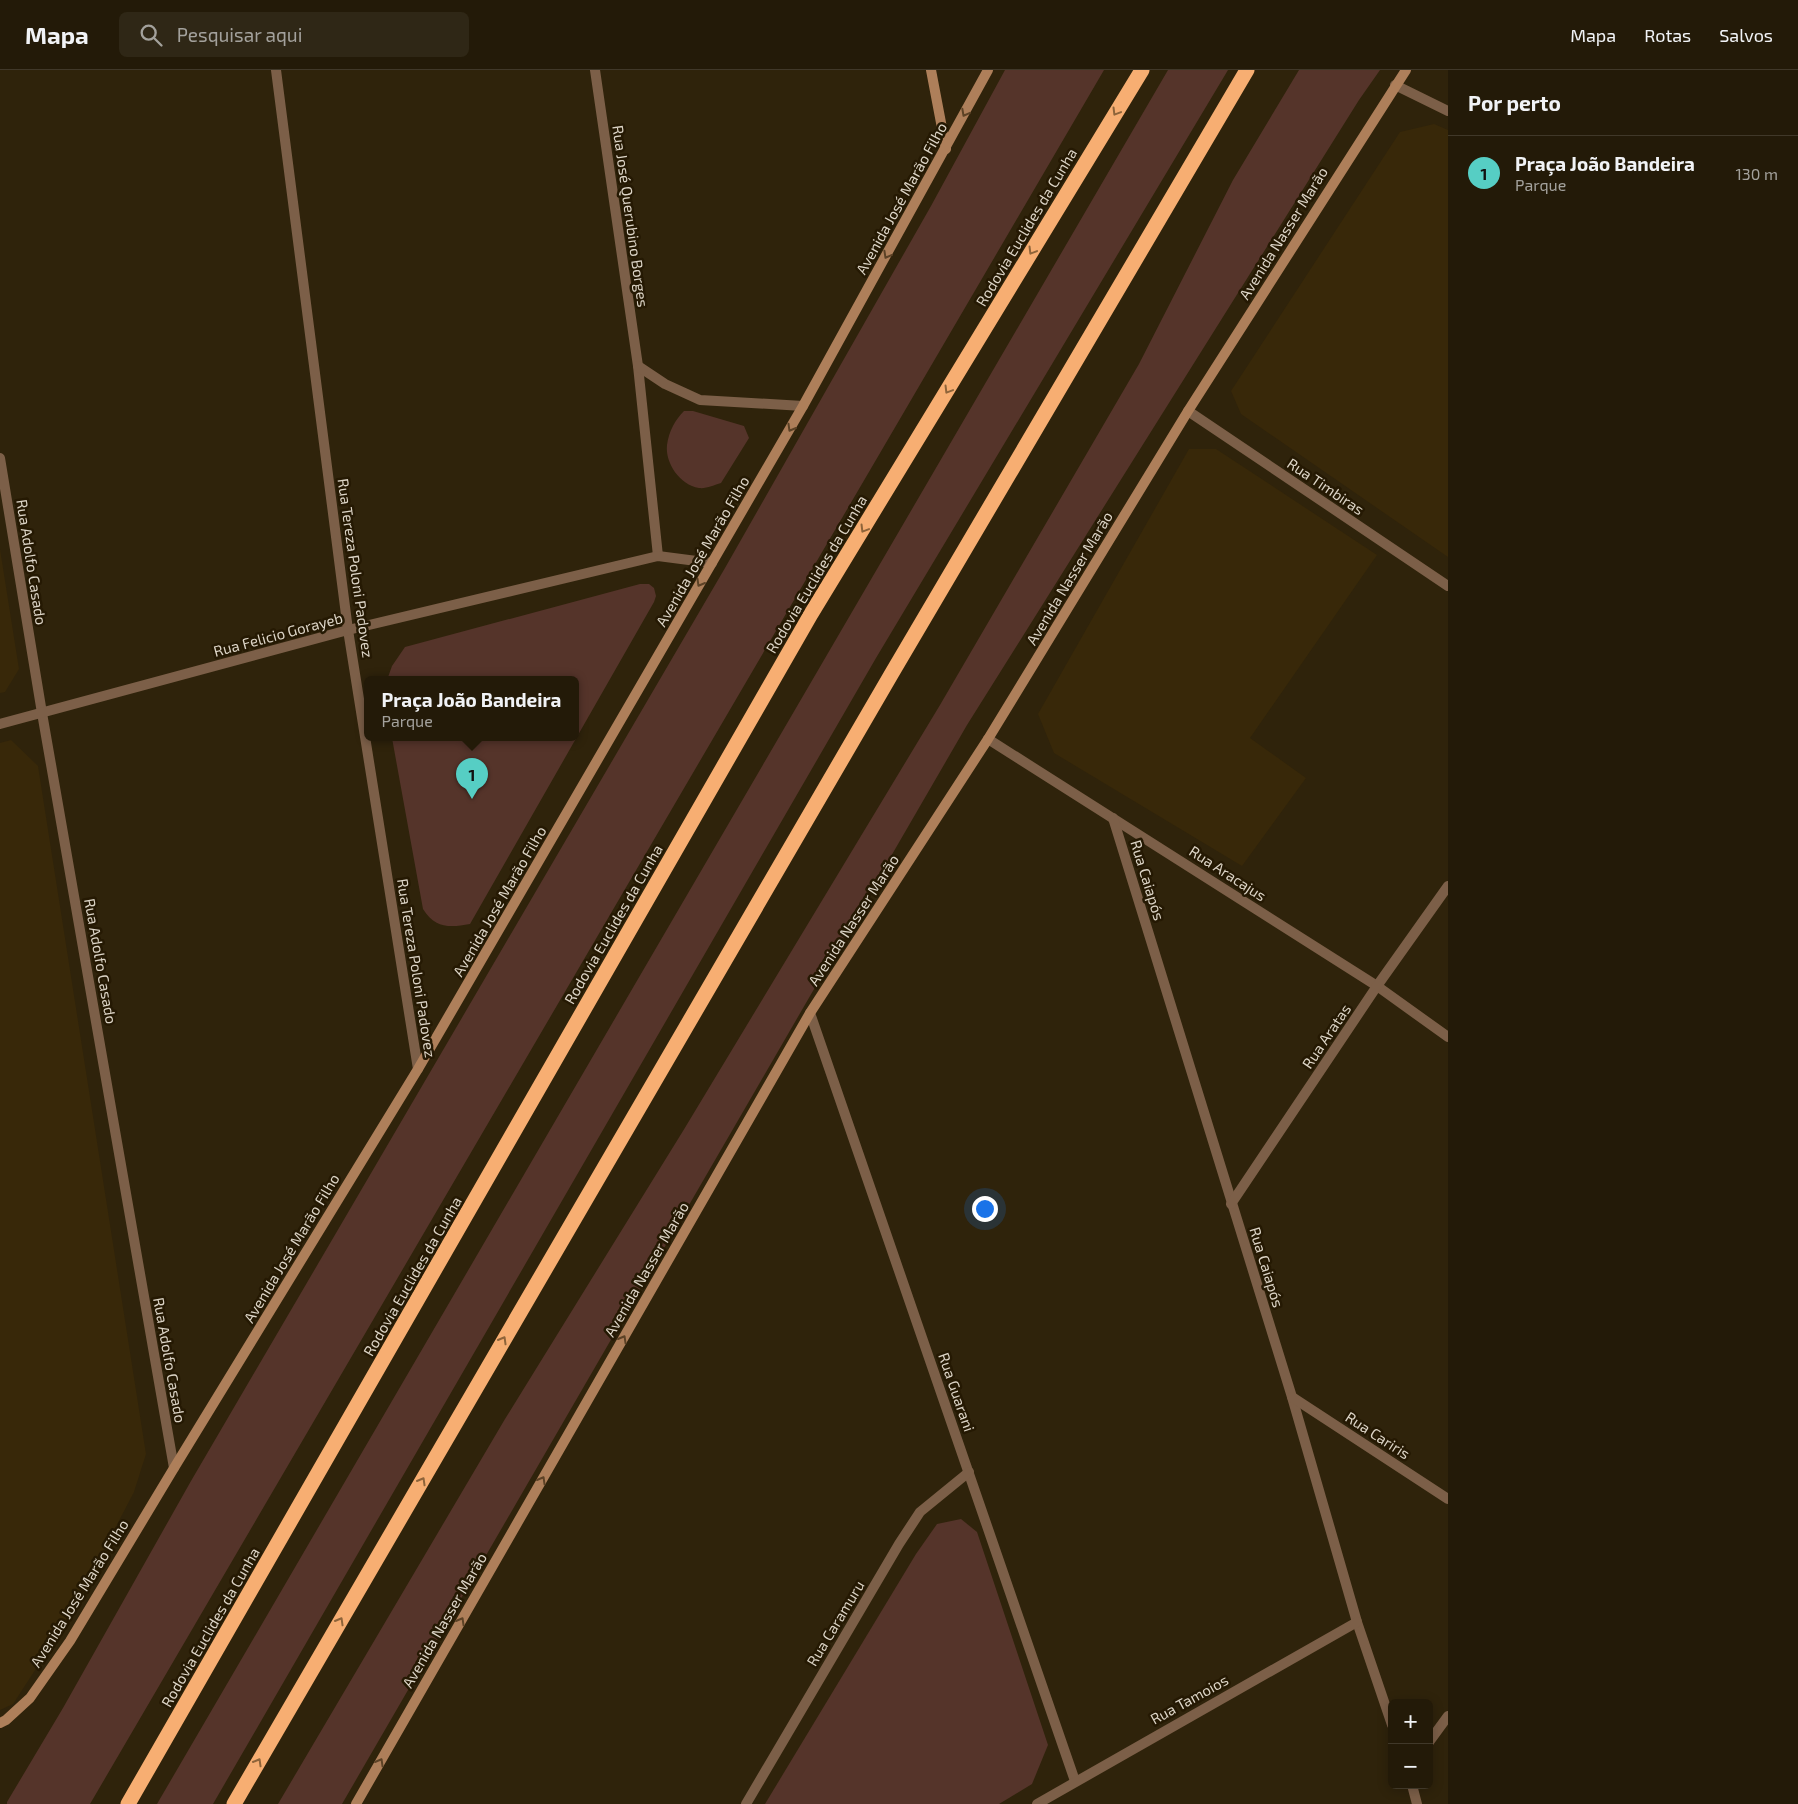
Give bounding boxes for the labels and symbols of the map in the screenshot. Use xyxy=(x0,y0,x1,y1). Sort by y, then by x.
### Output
one-way arrow xyxy=(1113,106,1123,115)
one-way arrow xyxy=(961,108,971,117)
street label: Avenida José Marão Filho xyxy=(852,119,950,277)
street label: Rua José Querubino Borges xyxy=(608,124,653,308)
street label: Rodovia Euclides da Cunha xyxy=(972,145,1080,309)
street label: Avenida Nasser Marão xyxy=(1235,163,1331,303)
one-way arrow xyxy=(1029,245,1038,254)
one-way arrow xyxy=(883,250,893,259)
one-way arrow xyxy=(944,384,954,393)
one-way arrow xyxy=(787,422,797,431)
street label: Rua Timbiras xyxy=(1284,454,1368,518)
street label: Avenida José Marão Filho xyxy=(651,472,753,630)
street label: Rua Tereza Poloni Padovez xyxy=(334,477,378,659)
street label: Rodovia Euclides da Cunha xyxy=(762,492,870,656)
street label: Rua Adolfo Casado xyxy=(13,498,51,626)
street label: Avenida Nasser Marão xyxy=(1022,508,1116,648)
one-way arrow xyxy=(860,523,870,532)
one-way arrow xyxy=(697,578,707,587)
street label: Rua Felicio Gorayeb xyxy=(211,608,345,660)
pin: 1 xyxy=(456,758,488,799)
street label: Avenida José Marão Filho xyxy=(448,822,550,980)
street label: Rua Caiapós xyxy=(1127,838,1169,922)
street label: Rodovia Euclides da Cunha xyxy=(560,841,666,1007)
street label: Rua Aracajus xyxy=(1186,841,1270,905)
street label: Avenida Nasser Marão xyxy=(804,851,902,989)
street label: Rua Tereza Poloni Padovez xyxy=(394,877,440,1059)
street label: Rua Adolfo Casado xyxy=(81,897,121,1025)
street label: Rua Aratas xyxy=(1298,1000,1354,1072)
street label: Avenida José Marão Filho xyxy=(239,1170,343,1326)
street label: Rodovia Euclides da Cunha xyxy=(359,1193,465,1359)
your location xyxy=(972,1196,998,1222)
street label: Avenida Nasser Marão xyxy=(600,1198,692,1340)
street label: Rua Caiapós xyxy=(1246,1225,1288,1309)
street label: Rua Adolfo Casado xyxy=(150,1296,190,1424)
one-way arrow xyxy=(617,1336,627,1345)
one-way arrow xyxy=(497,1337,507,1346)
street label: Rua Guarani xyxy=(935,1350,979,1434)
street label: Rua Cariris xyxy=(1342,1407,1414,1463)
one-way arrow xyxy=(536,1476,546,1485)
one-way arrow xyxy=(415,1477,425,1486)
street label: Avenida José Marão Filho xyxy=(26,1516,132,1670)
street label: Rodovia Euclides da Cunha xyxy=(157,1544,263,1710)
street label: Avenida Nasser Marão xyxy=(398,1549,490,1691)
street label: Rua Caramuru xyxy=(802,1577,868,1669)
one-way arrow xyxy=(454,1617,464,1626)
one-way arrow xyxy=(334,1618,344,1627)
street label: Rua Tamoios xyxy=(1147,1670,1231,1728)
one-way arrow xyxy=(252,1758,262,1767)
one-way arrow xyxy=(373,1758,383,1767)

